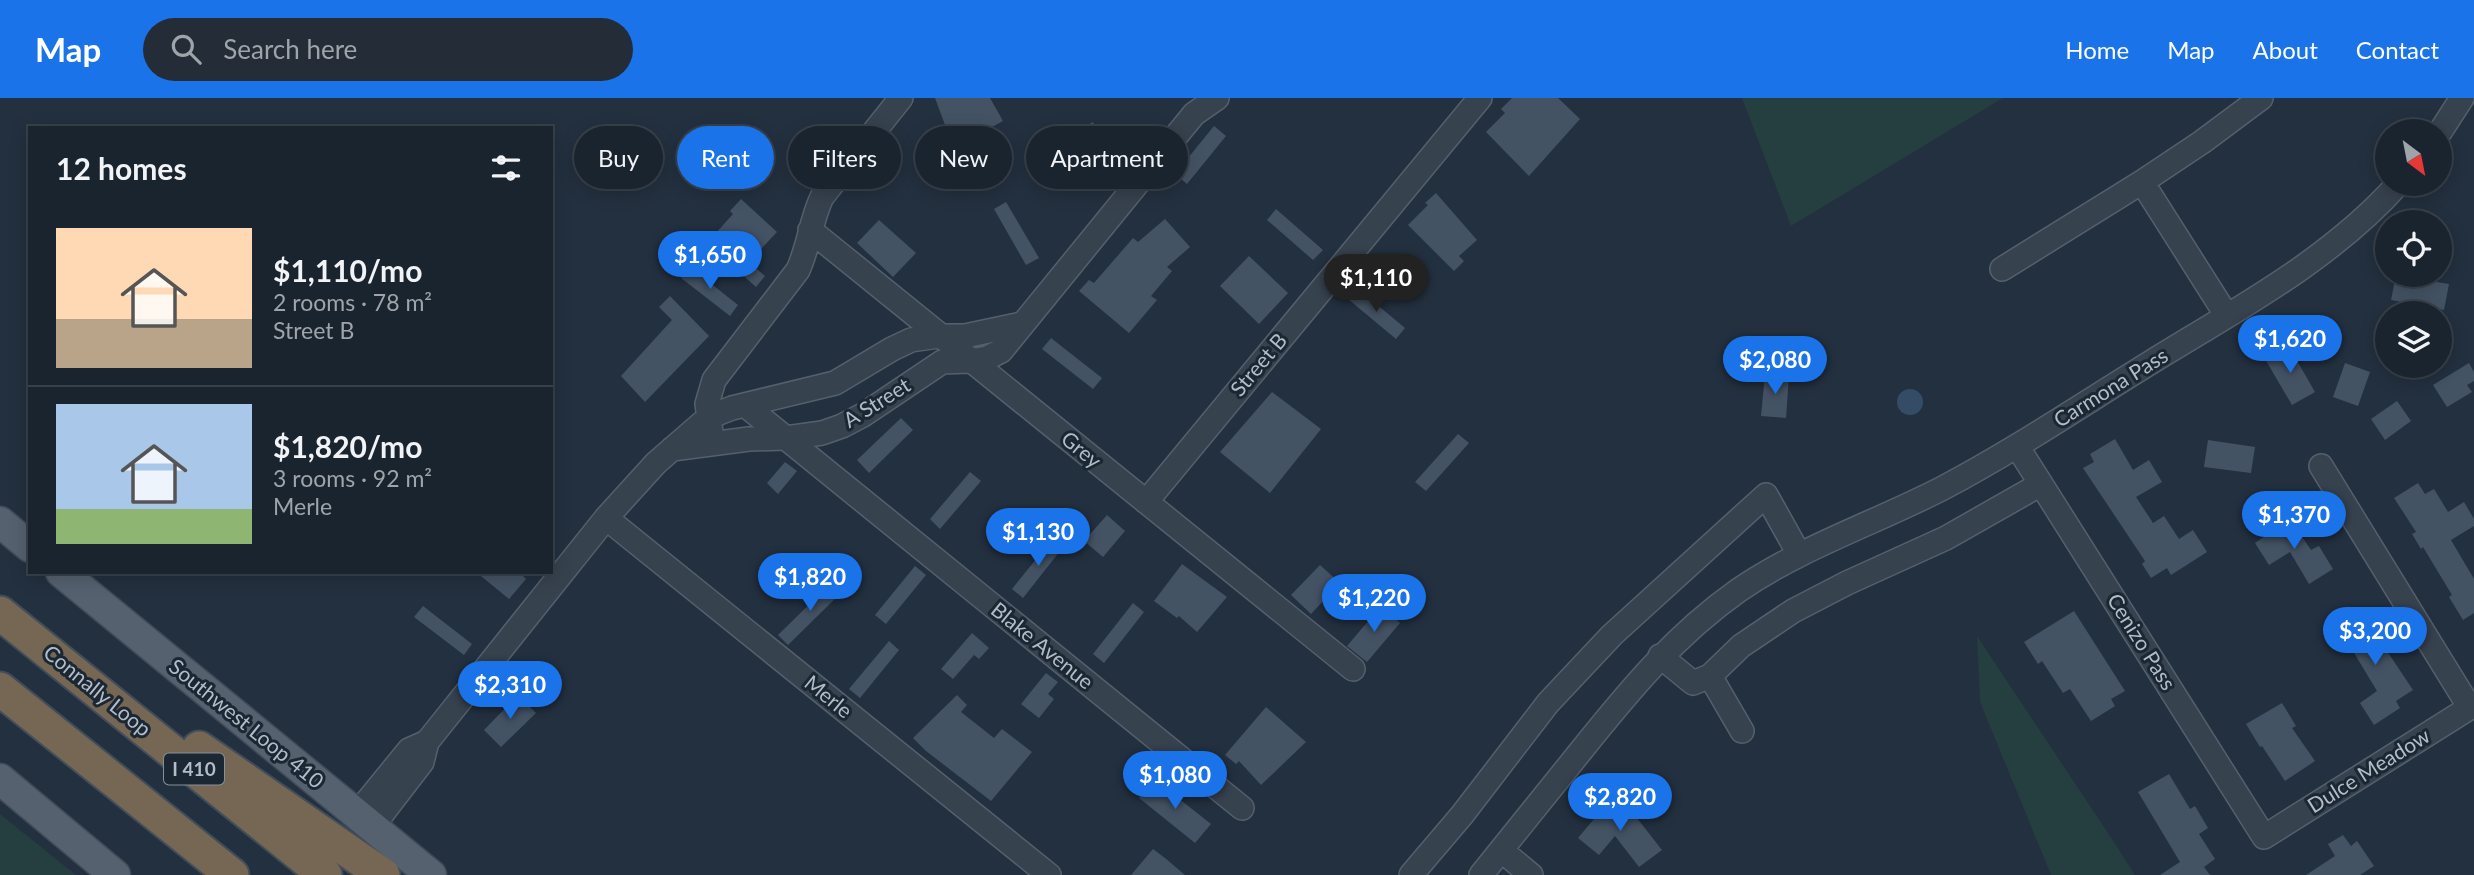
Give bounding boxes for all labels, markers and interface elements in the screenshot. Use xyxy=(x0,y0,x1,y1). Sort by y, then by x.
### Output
search box xyxy=(143,18,633,81)
text: Map xyxy=(35,29,101,69)
icon: search xyxy=(167,30,205,68)
text: Search here xyxy=(223,33,357,65)
text: Home xyxy=(2065,35,2129,64)
text: Map xyxy=(2167,35,2215,64)
text: About xyxy=(2253,35,2318,64)
text: Contact xyxy=(2356,35,2439,64)
north arrow xyxy=(2375,119,2452,196)
map controls xyxy=(2375,119,2452,378)
chip: Buy xyxy=(574,126,663,189)
chip: Rent xyxy=(677,126,774,189)
chip: Filters xyxy=(788,126,901,189)
chip: New xyxy=(915,126,1012,189)
chip: Apartment xyxy=(1026,126,1188,189)
icon: filters xyxy=(487,149,525,187)
text: 12 homes xyxy=(56,150,187,186)
button: locate xyxy=(2375,210,2452,287)
pin: $1,650 xyxy=(653,232,767,291)
text: $1,650 xyxy=(674,240,746,268)
text: $1,110/mo xyxy=(273,252,422,288)
pin: $1,110 xyxy=(1319,254,1433,314)
icon: home xyxy=(112,256,196,340)
text: $1,110 xyxy=(1340,263,1412,291)
text: 2 rooms · 78 m² xyxy=(273,288,432,316)
button: layers xyxy=(2375,301,2452,378)
text: Street B xyxy=(273,316,354,344)
pin: $1,620 xyxy=(2233,316,2347,375)
text: $1,620 xyxy=(2254,324,2326,352)
street label: Street B xyxy=(1224,328,1291,401)
pin: $2,080 xyxy=(1718,336,1832,396)
street label: Carmona Pass xyxy=(2049,342,2172,432)
text: $2,080 xyxy=(1739,345,1811,373)
street label: A Street xyxy=(838,371,915,432)
street label: Grey xyxy=(1057,425,1107,473)
text: $1,820/mo xyxy=(273,428,422,464)
icon: home xyxy=(112,432,196,516)
text: 3 rooms · 92 m² xyxy=(273,464,432,492)
pin: $1,370 xyxy=(2237,491,2351,551)
text: Merle xyxy=(273,492,332,520)
text: $1,370 xyxy=(2258,500,2330,528)
pin: $1,130 xyxy=(981,508,1095,568)
text: $1,130 xyxy=(1002,517,1074,545)
pin: $1,820 xyxy=(753,554,867,613)
text: $1,820 xyxy=(774,562,846,590)
pin: $1,220 xyxy=(1317,574,1431,634)
text: $1,220 xyxy=(1338,583,1410,611)
street label: Cenizo Pass xyxy=(2103,588,2182,694)
street label: Blake Avenue xyxy=(987,596,1099,694)
pin: $3,200 xyxy=(2318,608,2432,667)
text: $3,200 xyxy=(2339,616,2411,644)
street label: Connally Loop xyxy=(39,639,157,741)
street label: Southwest Loop 410 xyxy=(165,653,329,793)
pin: $2,310 xyxy=(453,662,567,721)
street label: Merle xyxy=(800,669,858,723)
text: $2,310 xyxy=(474,670,546,698)
street label: Dulce Meadow xyxy=(2302,722,2434,817)
pin: $1,080 xyxy=(1118,752,1232,811)
road number: I 410 xyxy=(164,754,224,784)
text: $1,080 xyxy=(1139,760,1211,788)
pin: $2,820 xyxy=(1563,774,1677,833)
text: $2,820 xyxy=(1584,782,1656,810)

